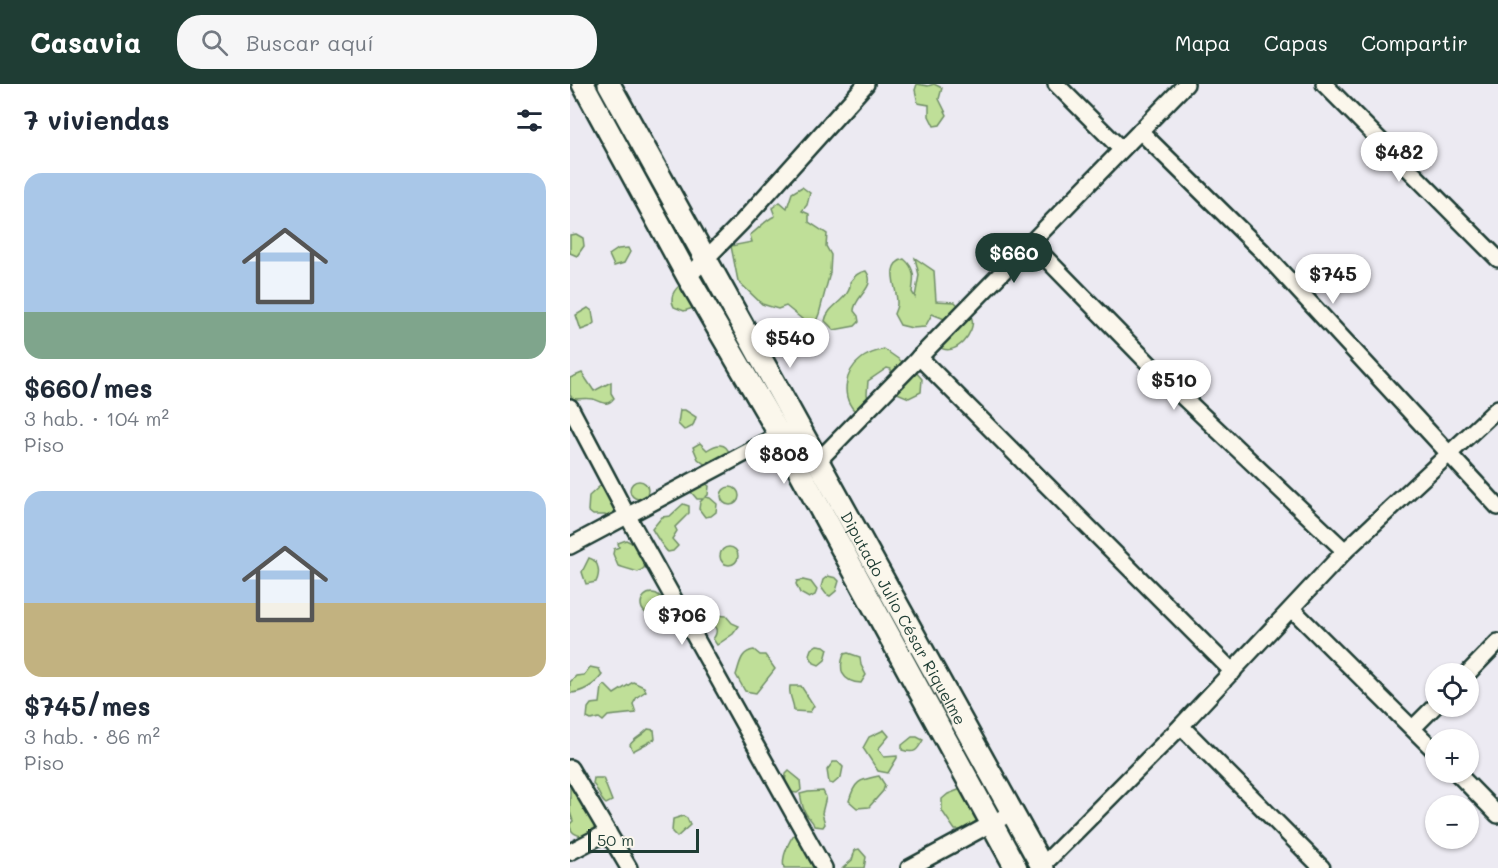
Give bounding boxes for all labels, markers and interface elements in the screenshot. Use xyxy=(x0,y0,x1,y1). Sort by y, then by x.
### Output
search box xyxy=(177,15,597,69)
text: Casavia xyxy=(30,24,141,60)
icon: search xyxy=(198,26,231,59)
text: Buscar aquí xyxy=(246,28,374,57)
text: Mapa xyxy=(1175,29,1231,56)
text: Capas xyxy=(1264,29,1328,56)
text: Compartir xyxy=(1361,29,1468,56)
text: 7 viviendas xyxy=(24,103,170,137)
icon: filters xyxy=(513,104,546,137)
pin: $482 xyxy=(1363,132,1435,183)
text: $482 xyxy=(1375,138,1423,164)
icon: home xyxy=(231,212,339,320)
pin: $660 xyxy=(978,233,1050,284)
text: $660 xyxy=(989,239,1039,265)
pin: $745 xyxy=(1297,254,1369,305)
text: $745 xyxy=(1309,260,1357,286)
pin: $540 xyxy=(754,318,826,369)
text: $540 xyxy=(765,324,815,350)
pin: $510 xyxy=(1138,360,1210,411)
text: $510 xyxy=(1151,366,1197,392)
text: $660/mes xyxy=(24,371,153,405)
text: 3 hab. · 104 m² xyxy=(24,405,169,431)
text: Piso xyxy=(24,431,64,457)
pin: $808 xyxy=(748,434,820,485)
text: $808 xyxy=(759,440,809,466)
street label: Diputado Julio César Riquelme xyxy=(837,507,972,728)
icon: home xyxy=(231,530,339,638)
pin: $706 xyxy=(646,595,718,646)
text: $706 xyxy=(658,601,706,627)
map controls xyxy=(1425,663,1479,849)
button: locate xyxy=(1425,663,1479,717)
text: $745/mes xyxy=(24,689,151,723)
text: 3 hab. · 86 m² xyxy=(24,723,160,749)
button: + xyxy=(1425,729,1479,783)
text: Piso xyxy=(24,749,64,775)
button: − xyxy=(1425,795,1479,849)
scale bar xyxy=(588,826,699,854)
text: 50 m xyxy=(597,829,634,850)

